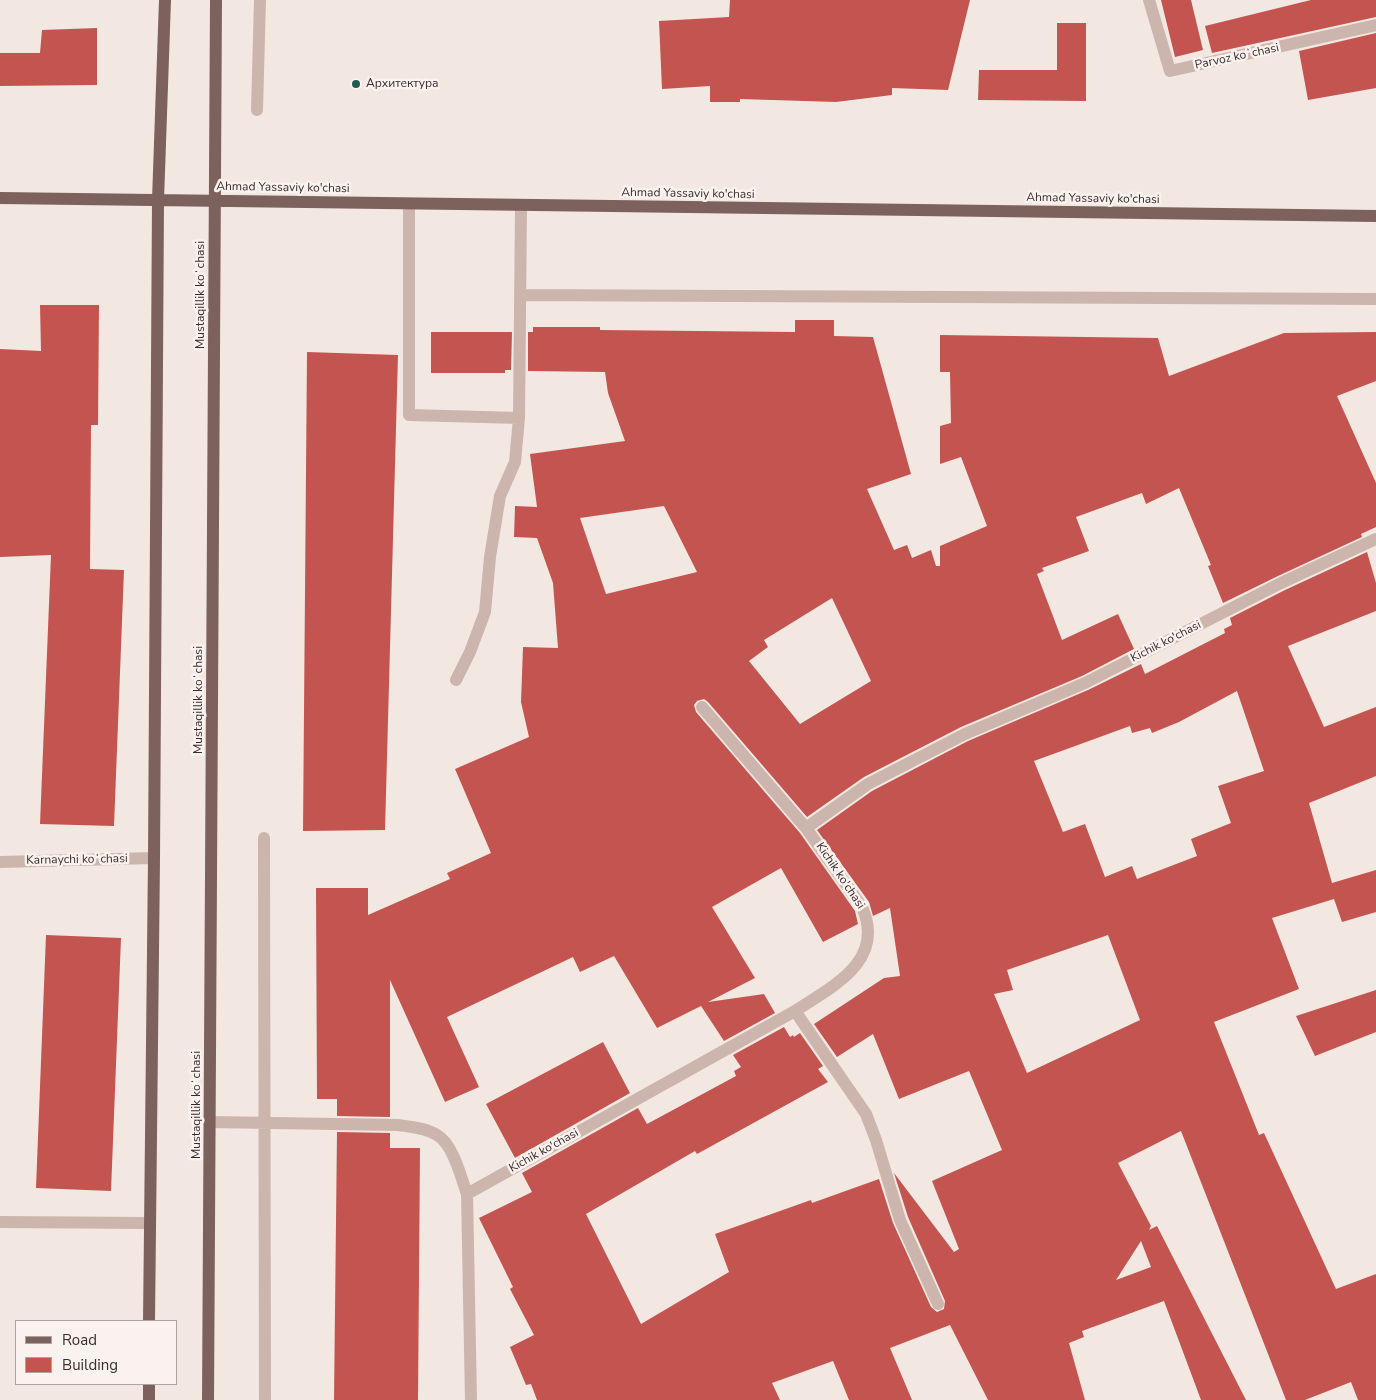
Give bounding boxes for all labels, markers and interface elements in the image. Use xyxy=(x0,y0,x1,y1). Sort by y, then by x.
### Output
street label: Parvoz koʻchasi xyxy=(1194,41,1280,73)
place label: Архитектура xyxy=(366,77,439,91)
marker: Архитектура xyxy=(350,78,362,90)
street label: Ahmad Yassaviy ko'chasi xyxy=(216,180,350,196)
street label: Ahmad Yassaviy ko'chasi xyxy=(621,186,755,202)
street label: Ahmad Yassaviy ko'chasi xyxy=(1026,191,1160,207)
street label: Mustaqillik koʻchasi xyxy=(194,241,208,349)
street label: Kichik ko'chasi xyxy=(1128,618,1204,666)
street label: Mustaqillik koʻchasi xyxy=(192,646,206,754)
street label: Kichik ko'chasi xyxy=(813,840,867,912)
street label: Karnaychi koʻchasi xyxy=(26,852,128,868)
street label: Mustaqillik koʻchasi xyxy=(190,1051,204,1159)
street label: Kichik ko'chasi xyxy=(507,1126,581,1176)
legend xyxy=(15,1320,178,1385)
text: Road xyxy=(62,1330,97,1350)
text: Building xyxy=(62,1355,118,1375)

